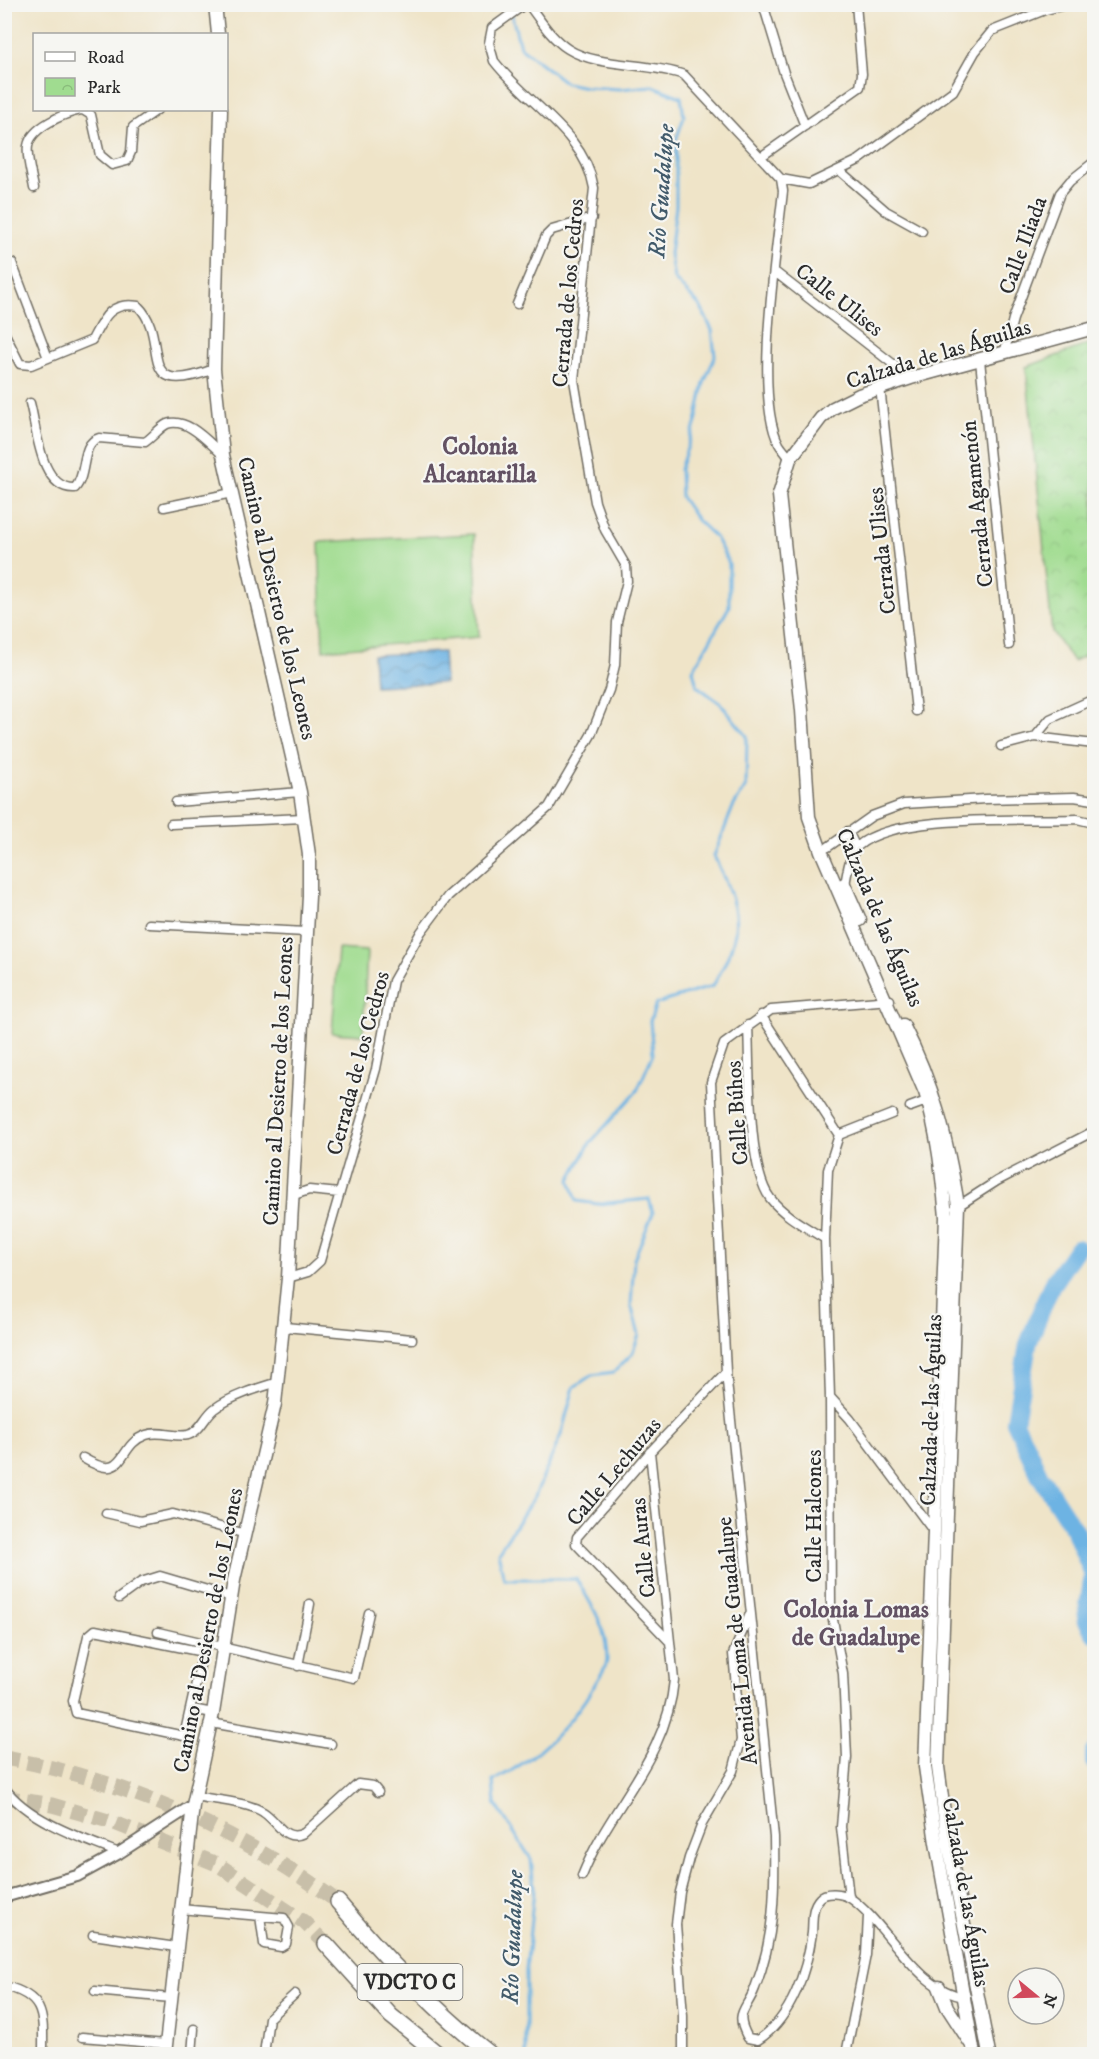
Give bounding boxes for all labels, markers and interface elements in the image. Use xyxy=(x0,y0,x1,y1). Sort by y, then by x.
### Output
legend xyxy=(33,33,228,111)
text: Road xyxy=(87,47,124,69)
text: Park xyxy=(87,77,121,99)
water label: Río Guadalupe xyxy=(642,122,682,260)
street label: Calle Iliada xyxy=(993,192,1054,298)
street label: Cerrada de los Cedros xyxy=(547,198,590,389)
street label: Calle Ulises xyxy=(790,258,888,343)
street label: Calzada de las Águilas xyxy=(843,313,1034,395)
street label: Cerrada Agamenón xyxy=(955,419,1000,589)
district label: Colonia Alcantarilla xyxy=(423,432,537,490)
street label: Camino al Desierto de los Leones xyxy=(231,454,322,742)
street label: Cerrada Ulises xyxy=(862,486,903,616)
street label: Calzada de las Águilas xyxy=(830,824,930,1011)
street label: Camino al Desierto de los Leones xyxy=(257,936,300,1226)
street label: Cerrada de los Cedros xyxy=(321,968,396,1158)
street label: Calle Búhos xyxy=(720,1060,755,1166)
street label: Calzada de las Águilas xyxy=(914,1314,948,1506)
street label: Calle Lechuzas xyxy=(561,1412,667,1532)
street label: Calle Halcones xyxy=(801,1449,828,1583)
street label: Camino al Desierto de los Leones xyxy=(168,1486,249,1775)
street label: Calle Auras xyxy=(625,1496,662,1599)
street label: Avenida Loma de Guadalupe xyxy=(711,1515,764,1766)
district label: Colonia Lomas de Guadalupe xyxy=(783,1595,929,1653)
street label: Calzada de las Águilas xyxy=(936,1795,996,1989)
water label: Río Guadalupe xyxy=(496,1869,530,2006)
road number: VDCTO C xyxy=(358,1964,462,2000)
north arrow xyxy=(1006,1966,1066,2026)
text: N xyxy=(1038,1991,1061,2010)

